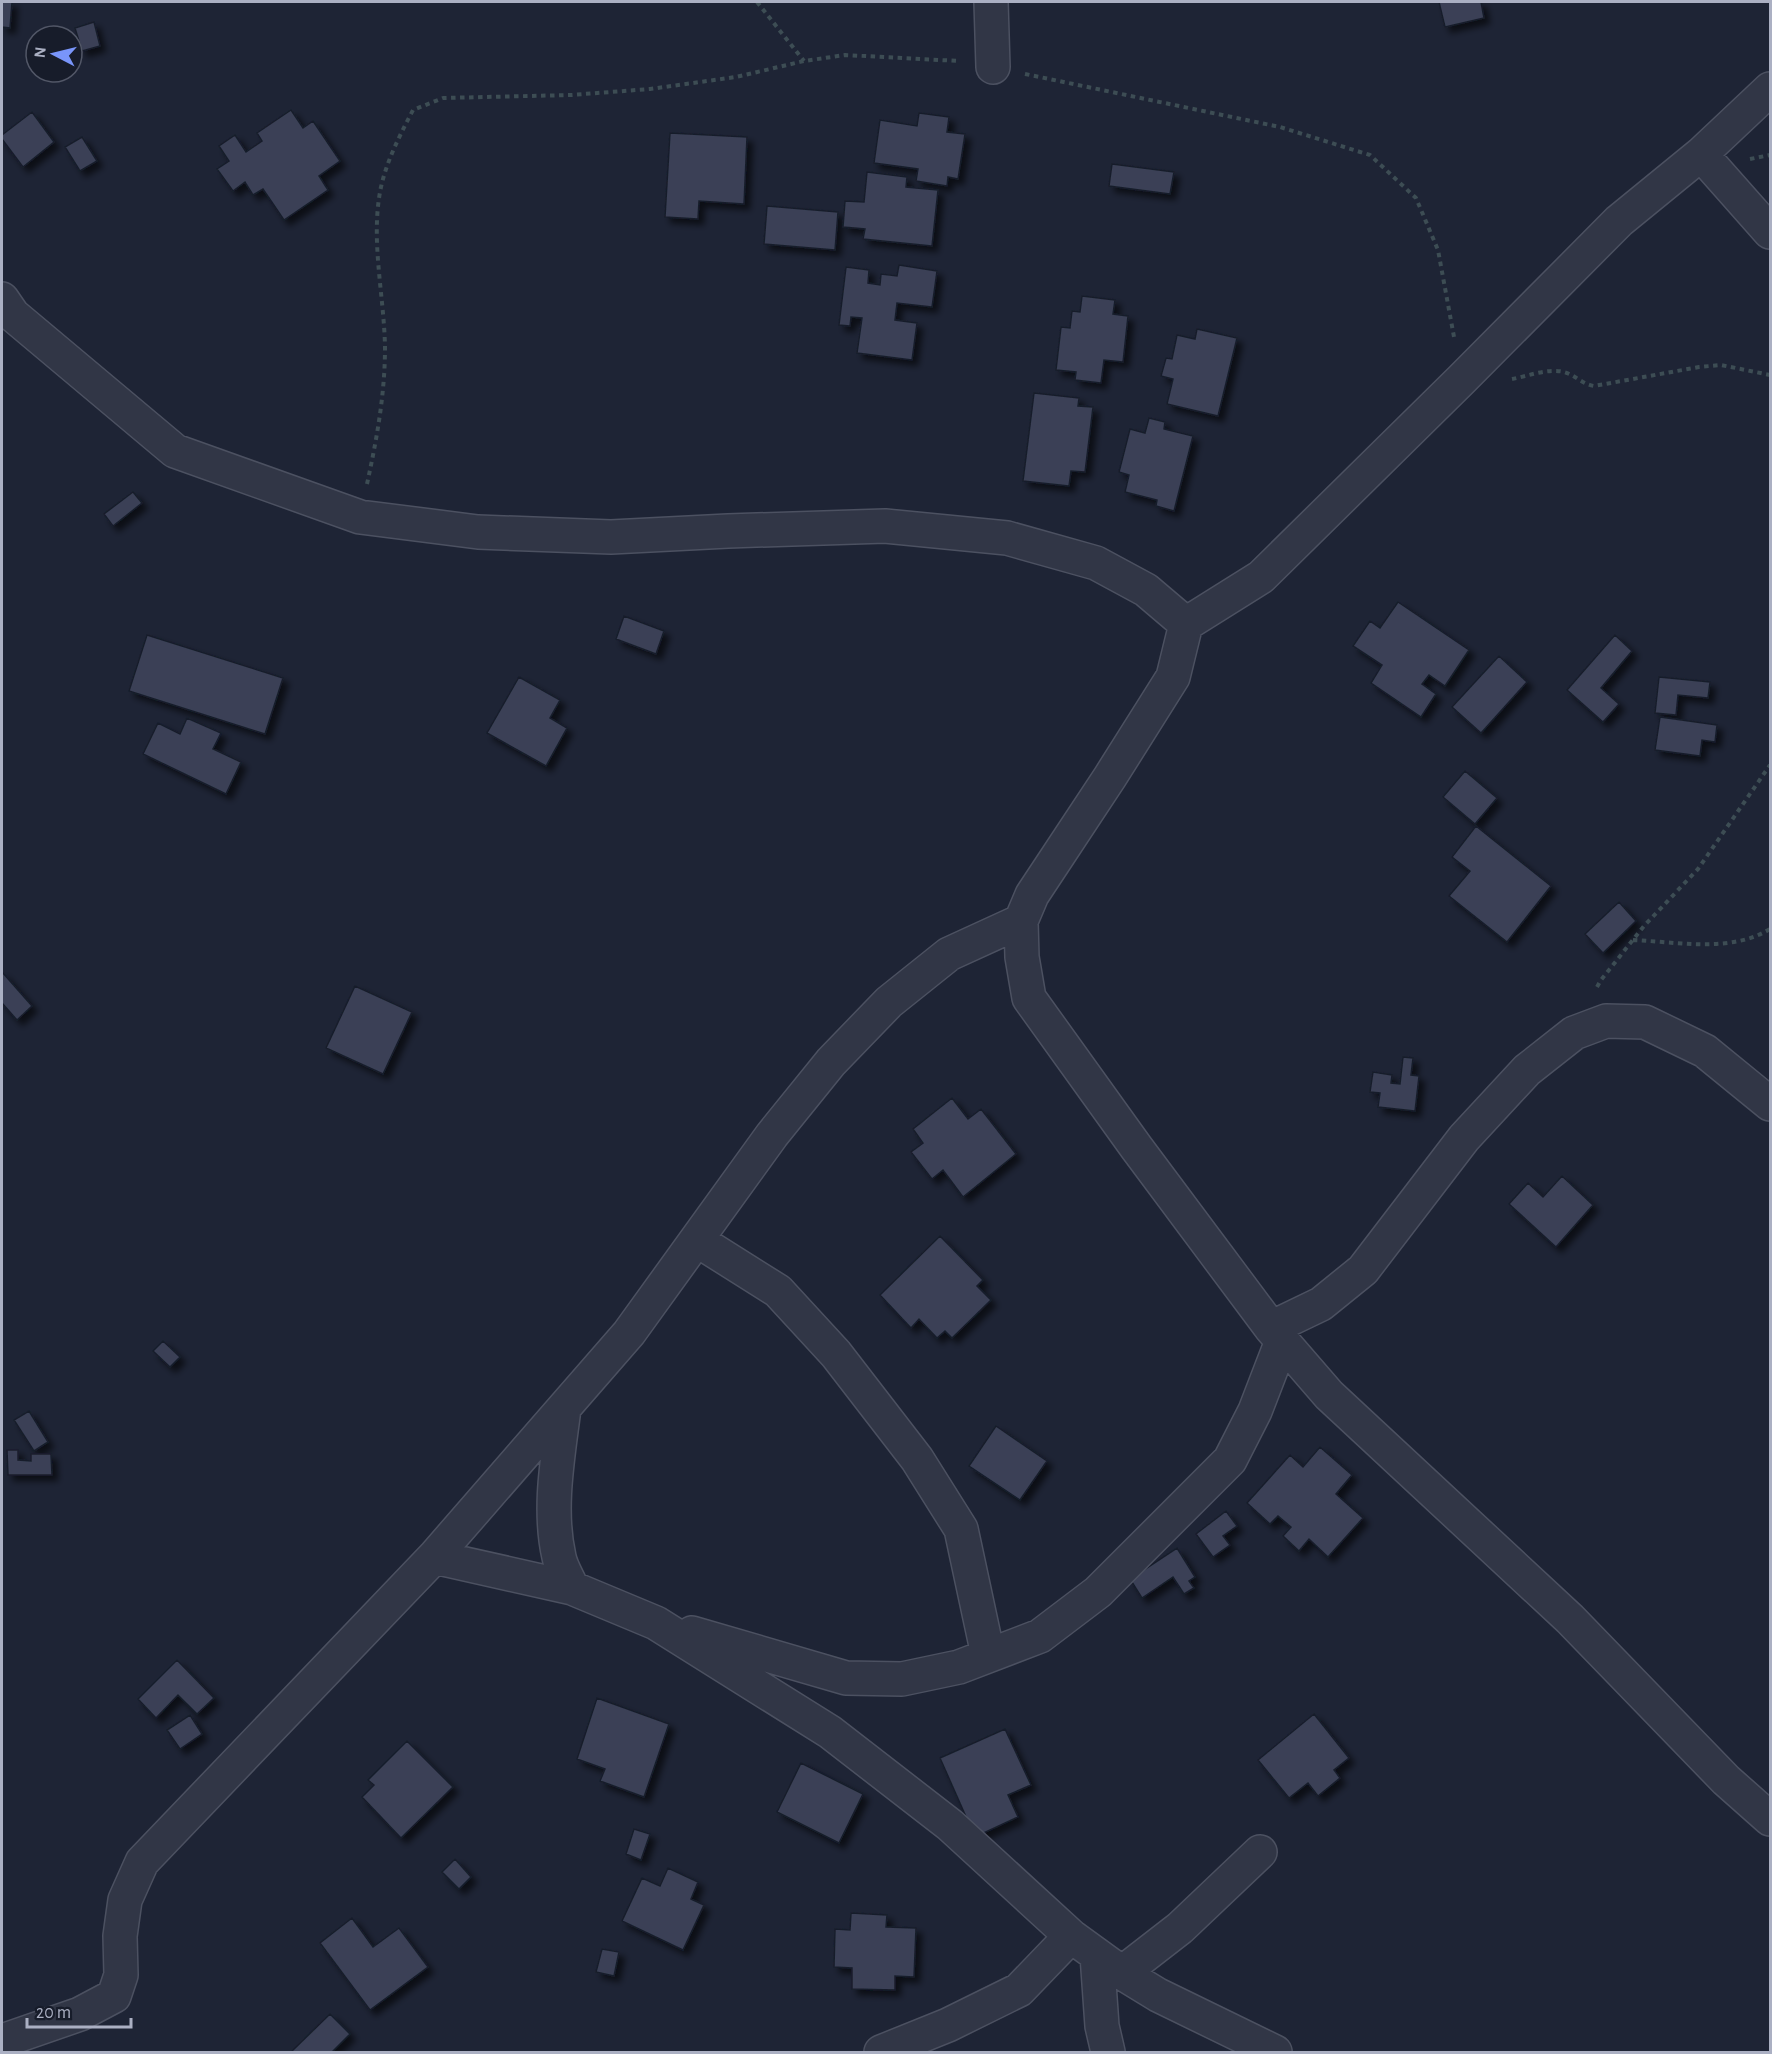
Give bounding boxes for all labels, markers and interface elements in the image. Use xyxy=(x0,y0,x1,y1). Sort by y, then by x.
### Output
north arrow xyxy=(24,24,84,84)
text: N xyxy=(31,46,49,59)
scale bar xyxy=(27,1991,130,2029)
text: 20 m xyxy=(36,2004,71,2022)

